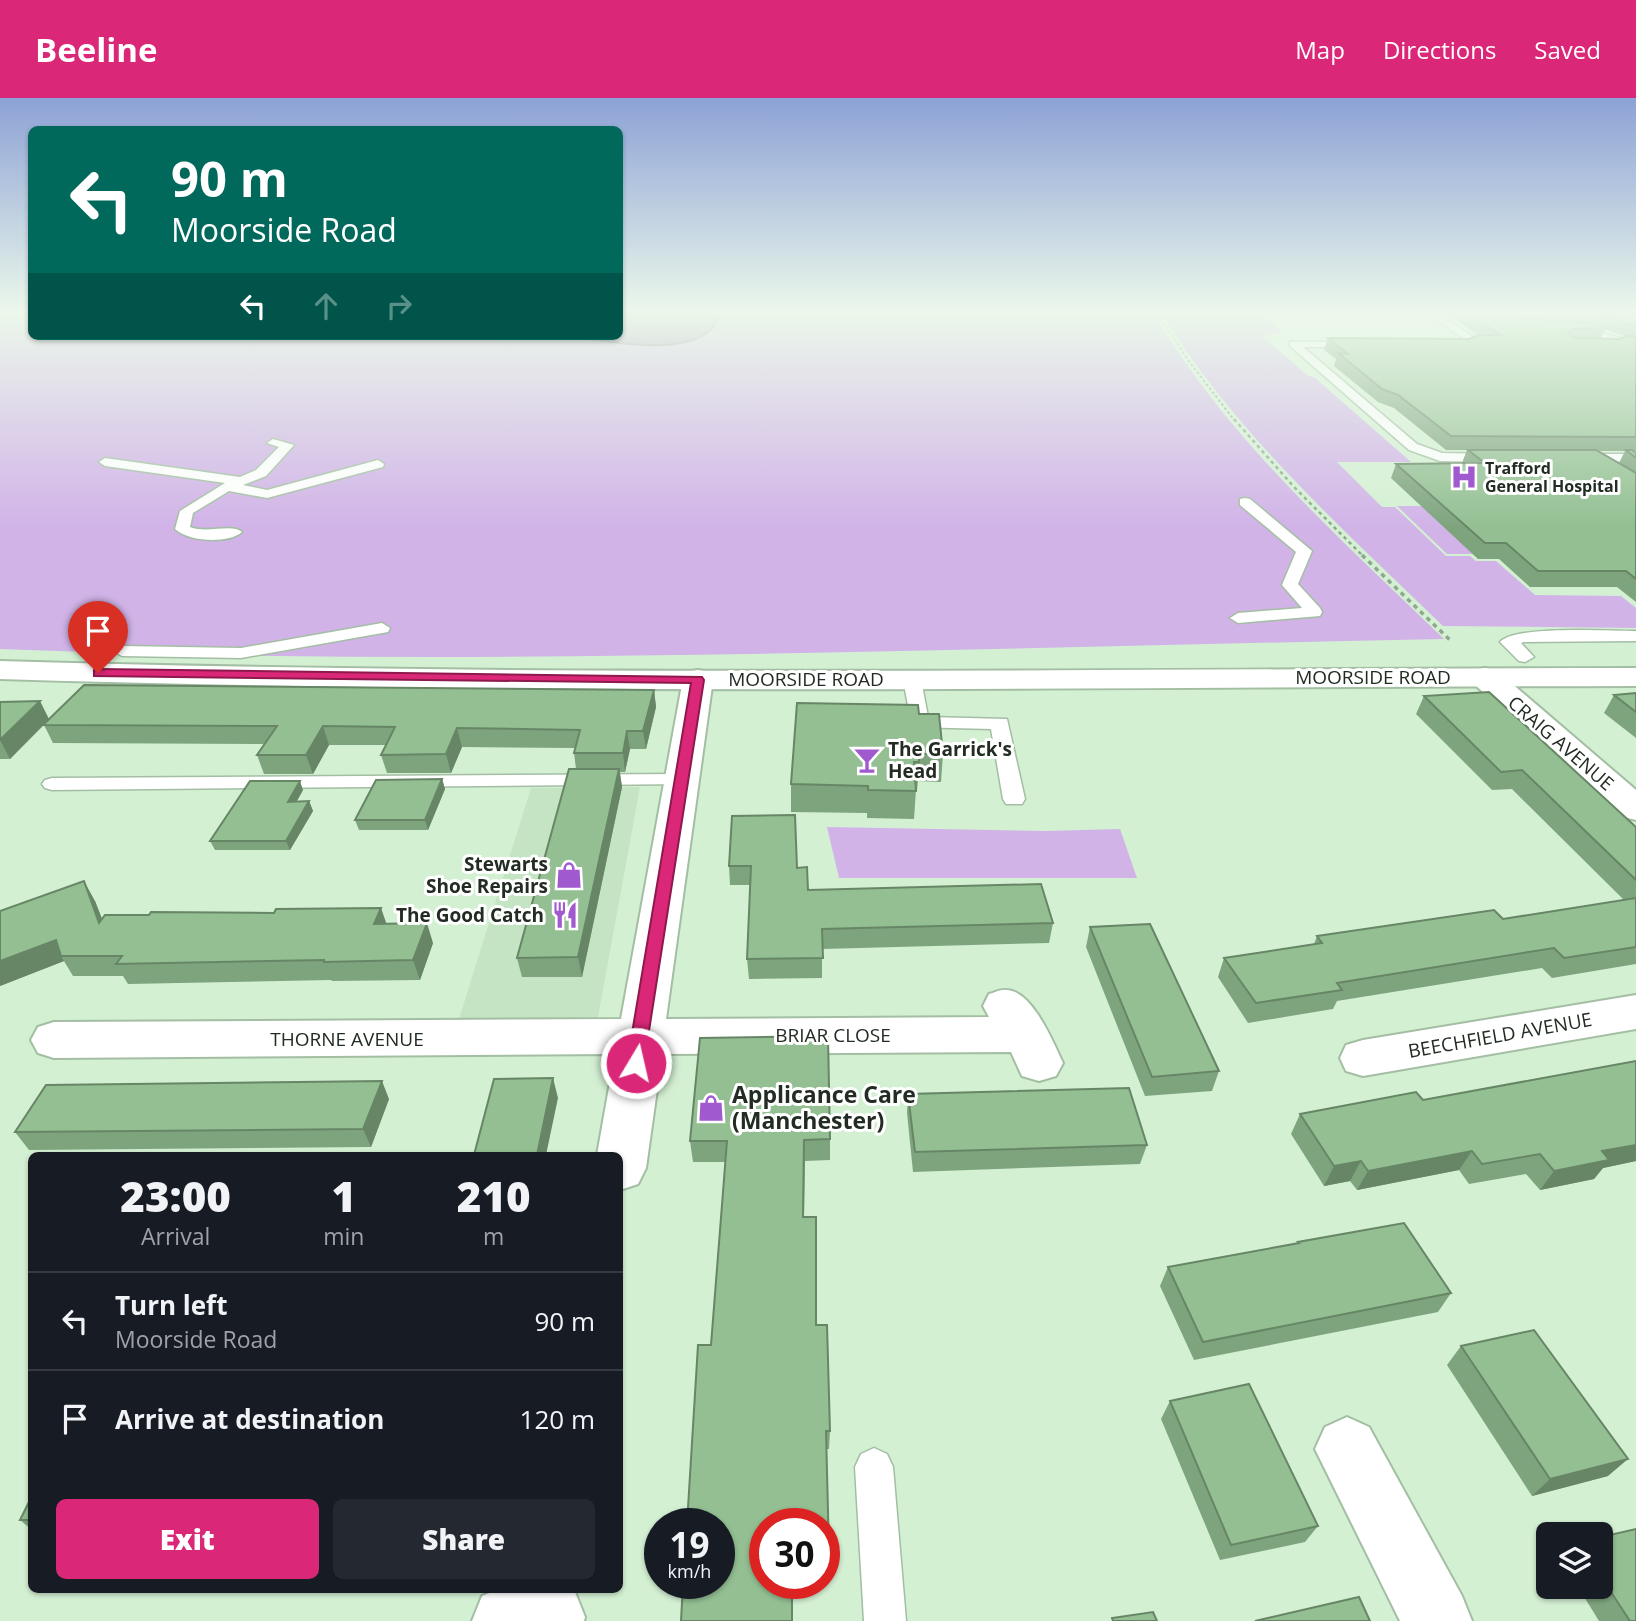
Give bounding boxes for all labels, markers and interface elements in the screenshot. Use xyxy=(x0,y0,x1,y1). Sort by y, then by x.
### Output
text: Beeline xyxy=(35,27,158,72)
text: Map xyxy=(1295,33,1345,66)
text: Directions xyxy=(1383,33,1496,66)
text: Saved xyxy=(1534,33,1601,66)
text: 90 m xyxy=(171,145,288,211)
icon: left xyxy=(56,154,147,245)
text: Moorside Road xyxy=(171,208,397,251)
icon: left xyxy=(234,287,272,325)
icon: ahead xyxy=(307,287,345,325)
icon: right xyxy=(380,287,418,325)
place label: Trafford General Hospital xyxy=(1485,457,1619,497)
hospital icon: Trafford General Hospital xyxy=(1449,462,1479,492)
pin xyxy=(68,601,128,673)
icon: arrive xyxy=(79,612,117,650)
street label: MOORSIDE ROAD xyxy=(1295,664,1451,690)
street label: MOORSIDE ROAD xyxy=(728,666,884,692)
street label: CRAIG AVENUE xyxy=(1503,690,1619,796)
place label: The Garrick's Head xyxy=(888,736,1012,784)
bar icon: The Garrick's Head xyxy=(852,745,882,775)
place label: Stewarts Shoe Repairs xyxy=(426,851,548,899)
shop icon: Stewarts Shoe Repairs xyxy=(554,860,584,890)
restaurant icon: The Good Catch xyxy=(550,900,580,930)
place label: The Good Catch xyxy=(396,902,544,928)
street label: BEECHFIELD AVENUE xyxy=(1406,1006,1594,1064)
street label: BRIAR CLOSE xyxy=(775,1022,891,1048)
street label: THORNE AVENUE xyxy=(270,1026,424,1052)
position arrow xyxy=(599,1026,673,1100)
place label: Applicance Care (Manchester) xyxy=(732,1078,916,1136)
shop icon: Applicance Care (Manchester) xyxy=(696,1093,726,1123)
text: 23:00 xyxy=(120,1167,231,1224)
text: 1 xyxy=(332,1167,356,1224)
text: 210 xyxy=(457,1167,531,1224)
text: Arrival xyxy=(141,1220,210,1252)
text: min xyxy=(323,1220,364,1252)
text: m xyxy=(483,1220,504,1252)
text: Turn left xyxy=(115,1287,227,1323)
icon: left xyxy=(56,1302,94,1340)
text: 90 m xyxy=(534,1303,595,1339)
text: Moorside Road xyxy=(115,1323,277,1355)
icon: arrive xyxy=(56,1400,94,1438)
text: Arrive at destination xyxy=(115,1401,384,1437)
text: 120 m xyxy=(520,1401,595,1437)
button: Exit xyxy=(56,1499,319,1579)
button: Share xyxy=(333,1499,595,1579)
speed limit sign: 30 xyxy=(749,1508,840,1599)
text: 19 xyxy=(669,1521,710,1568)
map controls xyxy=(1536,1522,1613,1599)
button: layers xyxy=(1536,1522,1613,1599)
text: km/h xyxy=(668,1559,711,1583)

